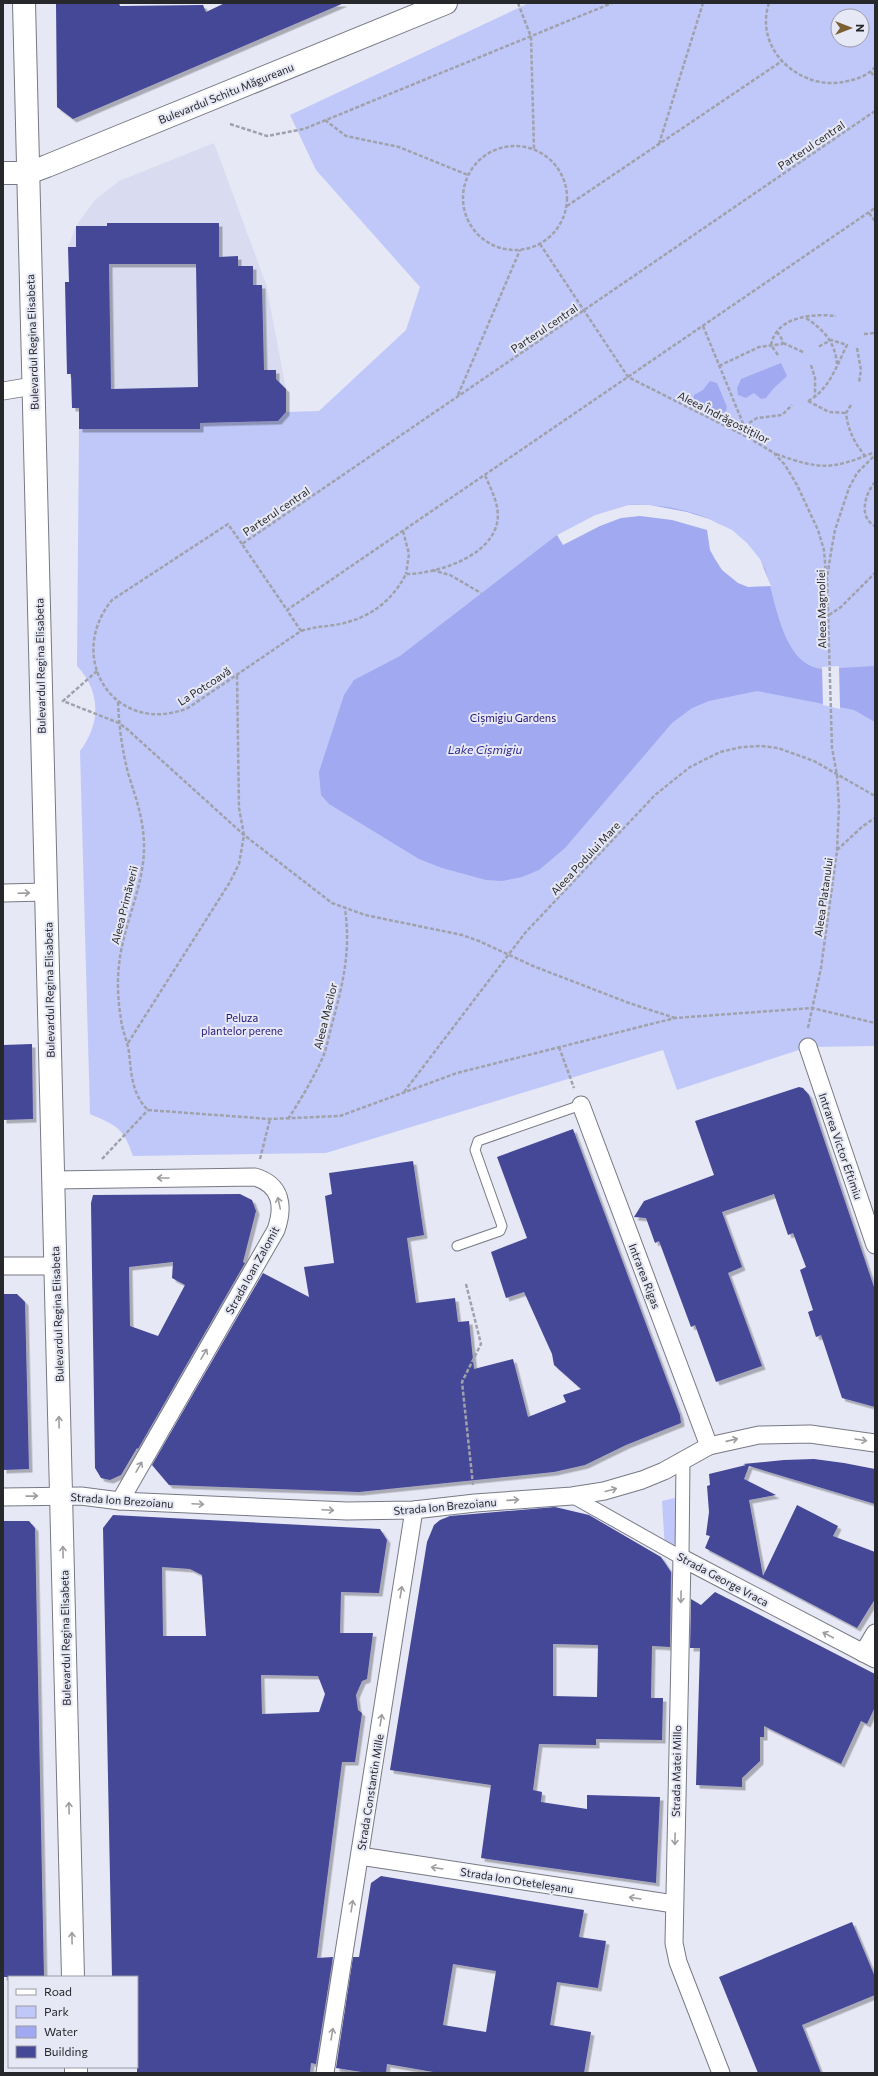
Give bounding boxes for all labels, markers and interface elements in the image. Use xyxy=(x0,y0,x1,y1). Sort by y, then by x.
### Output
north arrow xyxy=(830,8,870,48)
text: N xyxy=(854,24,867,32)
street label: Bulevardul Schitu Măgureanu xyxy=(156,60,296,126)
street label: Parterul central xyxy=(775,118,847,172)
street label: Bulevardul Regina Elisabeta xyxy=(23,274,41,410)
street label: Parterul central xyxy=(508,301,580,355)
street label: Aleea Îndrăgostiților xyxy=(675,387,773,447)
street label: Parterul central xyxy=(240,484,312,538)
street label: Aleea Magnoliei xyxy=(814,569,828,649)
street label: Bulevardul Regina Elisabeta xyxy=(32,598,48,734)
street label: La Potcoavă xyxy=(175,664,233,708)
park label: Cișmigiu Gardens xyxy=(470,711,556,725)
water label: Lake Cișmigiu xyxy=(448,742,523,757)
street label: Aleea Podului Mare xyxy=(548,818,623,897)
street label: Aleea Platanului xyxy=(811,856,835,937)
street label: Aleea Primăverii xyxy=(108,864,140,946)
one-way arrow xyxy=(17,889,30,896)
street label: Bulevardul Regina Elisabeta xyxy=(41,922,57,1058)
street label: Aleea Macilor xyxy=(310,981,340,1051)
park label: Peluza plantelor perene xyxy=(201,1011,283,1037)
street label: Intrarea Victor Eftimiu xyxy=(817,1091,865,1201)
one-way arrow xyxy=(157,1174,170,1182)
one-way arrow xyxy=(275,1196,283,1209)
street label: Strada Ioan Zalomit xyxy=(222,1223,282,1316)
street label: Intrarea Rigas xyxy=(627,1242,663,1310)
street label: Bulevardul Regina Elisabeta xyxy=(48,1246,66,1382)
one-way arrow xyxy=(201,1348,209,1360)
one-way arrow xyxy=(56,1416,63,1429)
one-way arrow xyxy=(725,1436,738,1443)
one-way arrow xyxy=(854,1436,867,1444)
one-way arrow xyxy=(136,1461,144,1473)
one-way arrow xyxy=(604,1485,617,1493)
street label: Strada Ion Brezoianu xyxy=(70,1490,174,1510)
one-way arrow xyxy=(25,1492,38,1500)
street label: Strada Ion Brezoianu xyxy=(393,1495,497,1517)
one-way arrow xyxy=(506,1496,519,1503)
one-way arrow xyxy=(191,1501,204,1508)
one-way arrow xyxy=(321,1507,334,1514)
one-way arrow xyxy=(59,1546,66,1559)
street label: Strada George Vraca xyxy=(675,1549,771,1609)
street label: Bulevardul Regina Elisabeta xyxy=(57,1570,73,1706)
one-way arrow xyxy=(397,1586,405,1599)
one-way arrow xyxy=(677,1590,685,1603)
one-way arrow xyxy=(823,1631,835,1638)
one-way arrow xyxy=(377,1714,385,1727)
street label: Strada Matei Millo xyxy=(669,1724,683,1817)
street label: Strada Constantin Mille xyxy=(354,1733,386,1851)
one-way arrow xyxy=(65,1802,73,1815)
one-way arrow xyxy=(671,1832,679,1845)
one-way arrow xyxy=(431,1864,444,1872)
street label: Strada Ion Oteteleșanu xyxy=(459,1865,574,1896)
one-way arrow xyxy=(629,1894,642,1902)
one-way arrow xyxy=(348,1900,356,1913)
one-way arrow xyxy=(69,1932,76,1945)
legend xyxy=(8,1976,138,2068)
text: Road xyxy=(44,1984,72,1998)
text: Park xyxy=(44,2004,70,2018)
text: Water xyxy=(44,2024,78,2038)
one-way arrow xyxy=(328,2028,336,2041)
text: Building xyxy=(44,2044,88,2058)

